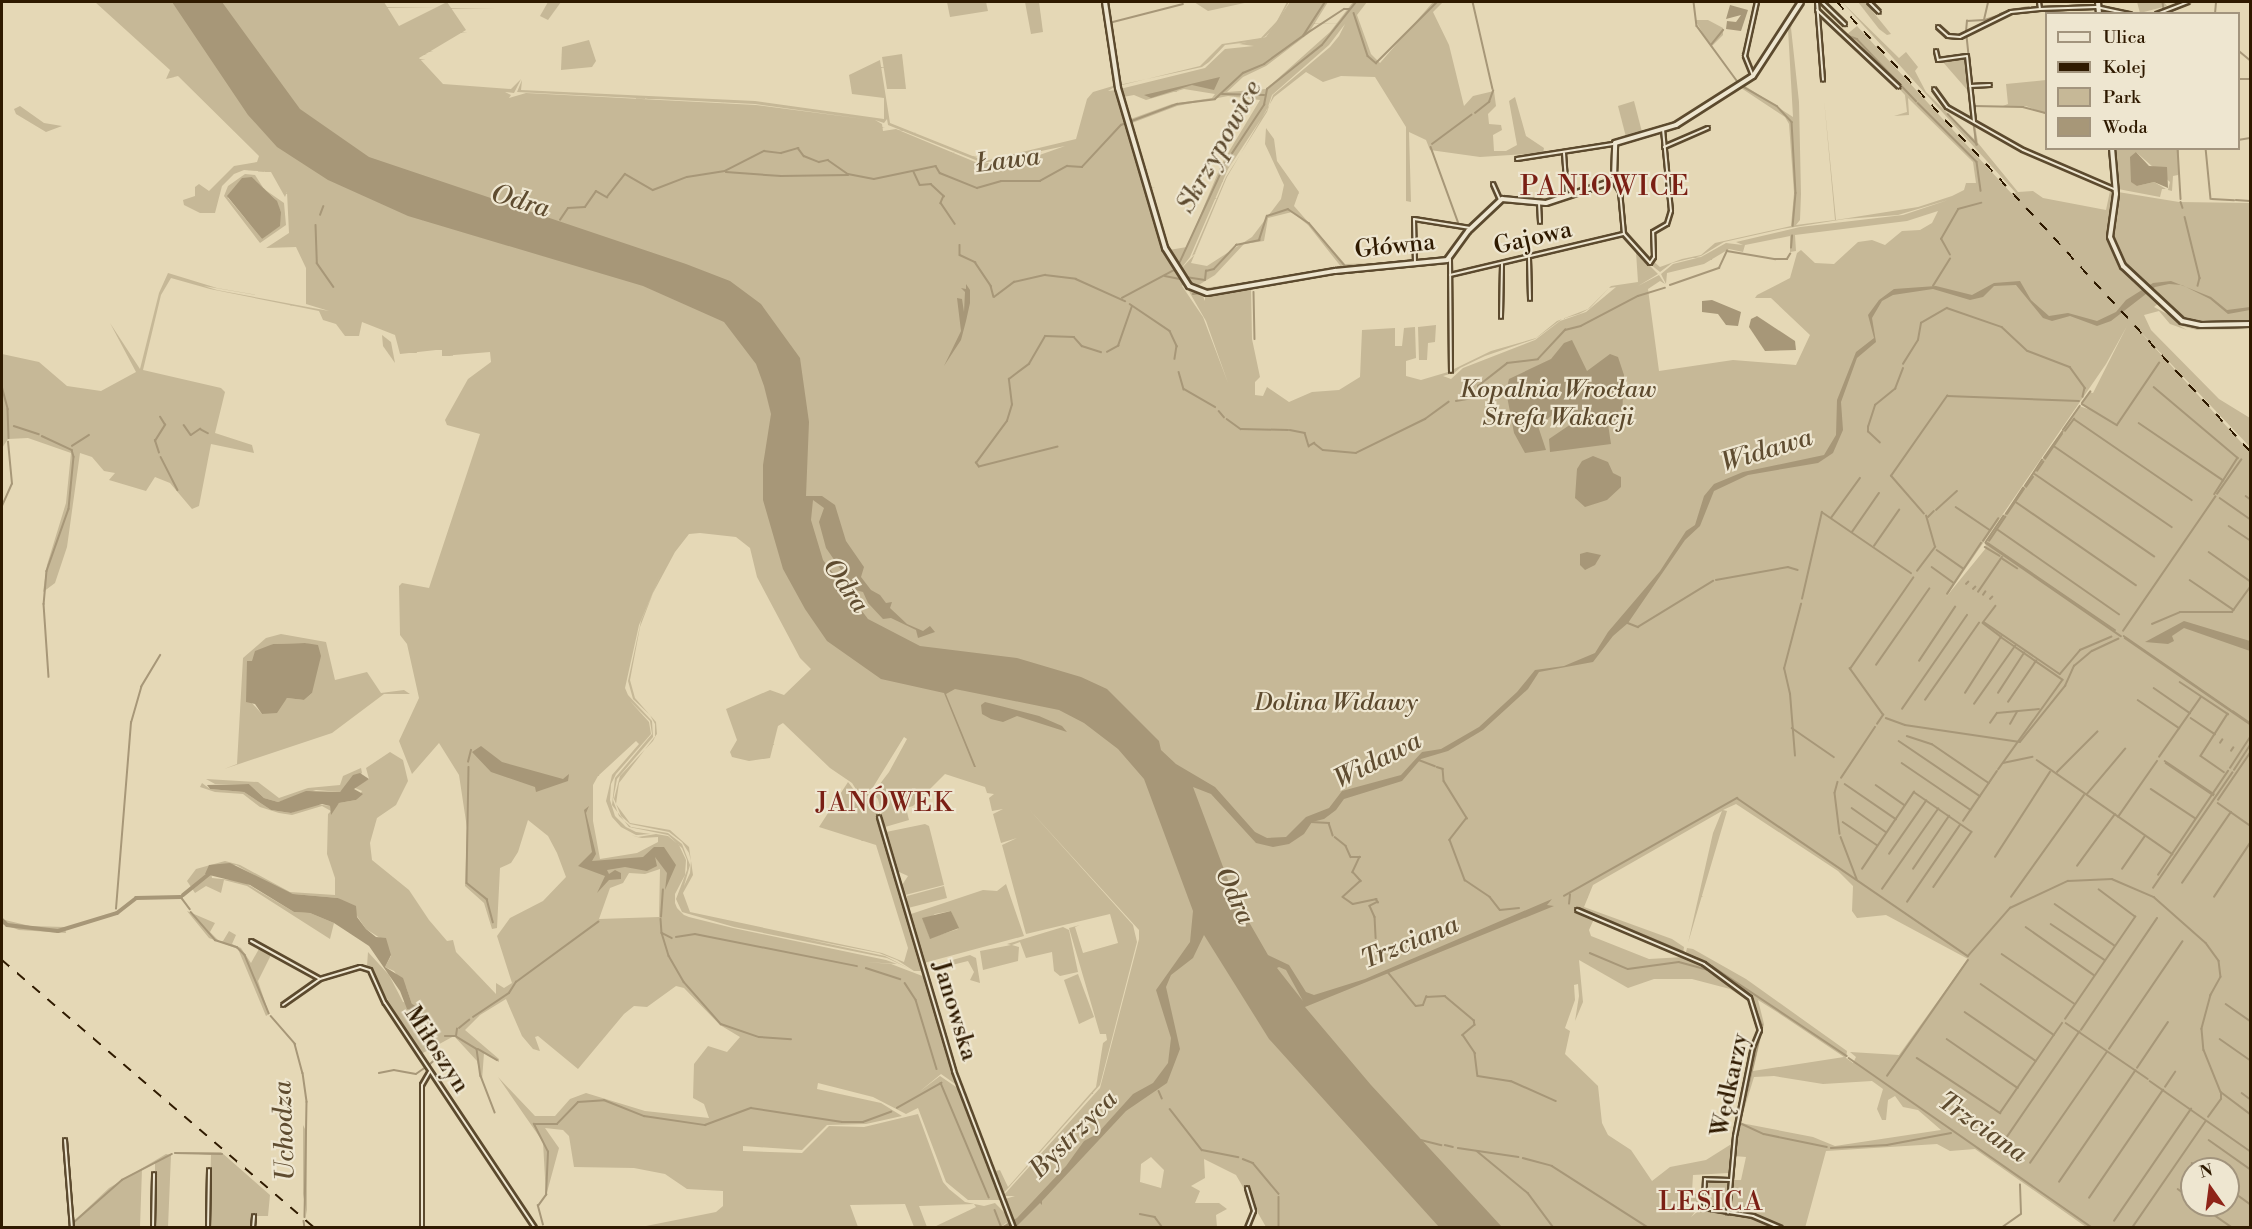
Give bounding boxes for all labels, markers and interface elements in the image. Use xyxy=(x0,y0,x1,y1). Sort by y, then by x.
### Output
legend xyxy=(2045,12,2240,150)
text: Ulica xyxy=(2103,26,2146,49)
text: Kolej xyxy=(2103,56,2146,79)
water label: Skrzypowice xyxy=(1171,75,1269,219)
text: Park xyxy=(2103,86,2140,109)
text: Woda xyxy=(2103,116,2148,139)
water label: Ława xyxy=(974,142,1042,180)
district label: PANIOWICE xyxy=(1520,172,1690,204)
water label: Odra xyxy=(487,179,553,225)
street label: Gajowa xyxy=(1491,216,1575,262)
street label: Główna xyxy=(1353,228,1437,266)
park label: Kopalnia Wrocław Strefa Wakacji xyxy=(1460,377,1656,433)
water label: Widawa xyxy=(1718,422,1816,480)
water label: Odra xyxy=(815,553,875,619)
park label: Dolina Widawy xyxy=(1254,690,1418,718)
water label: Widawa xyxy=(1329,726,1427,796)
district label: JANÓWEK xyxy=(816,788,954,820)
water label: Odra xyxy=(1207,863,1261,929)
water label: Trzciana xyxy=(1357,909,1463,977)
street label: Janowska xyxy=(925,958,983,1064)
street label: Miłoszyn xyxy=(397,1001,475,1099)
street label: Wędkarzy xyxy=(1706,1031,1756,1139)
water label: Uchodza xyxy=(268,1080,302,1182)
water label: Bystrzyca xyxy=(1023,1084,1125,1186)
water label: Trzciana xyxy=(1931,1086,2033,1170)
north arrow xyxy=(2180,1157,2240,1217)
text: N xyxy=(2198,1160,2215,1183)
district label: LESICA xyxy=(1658,1187,1764,1219)

